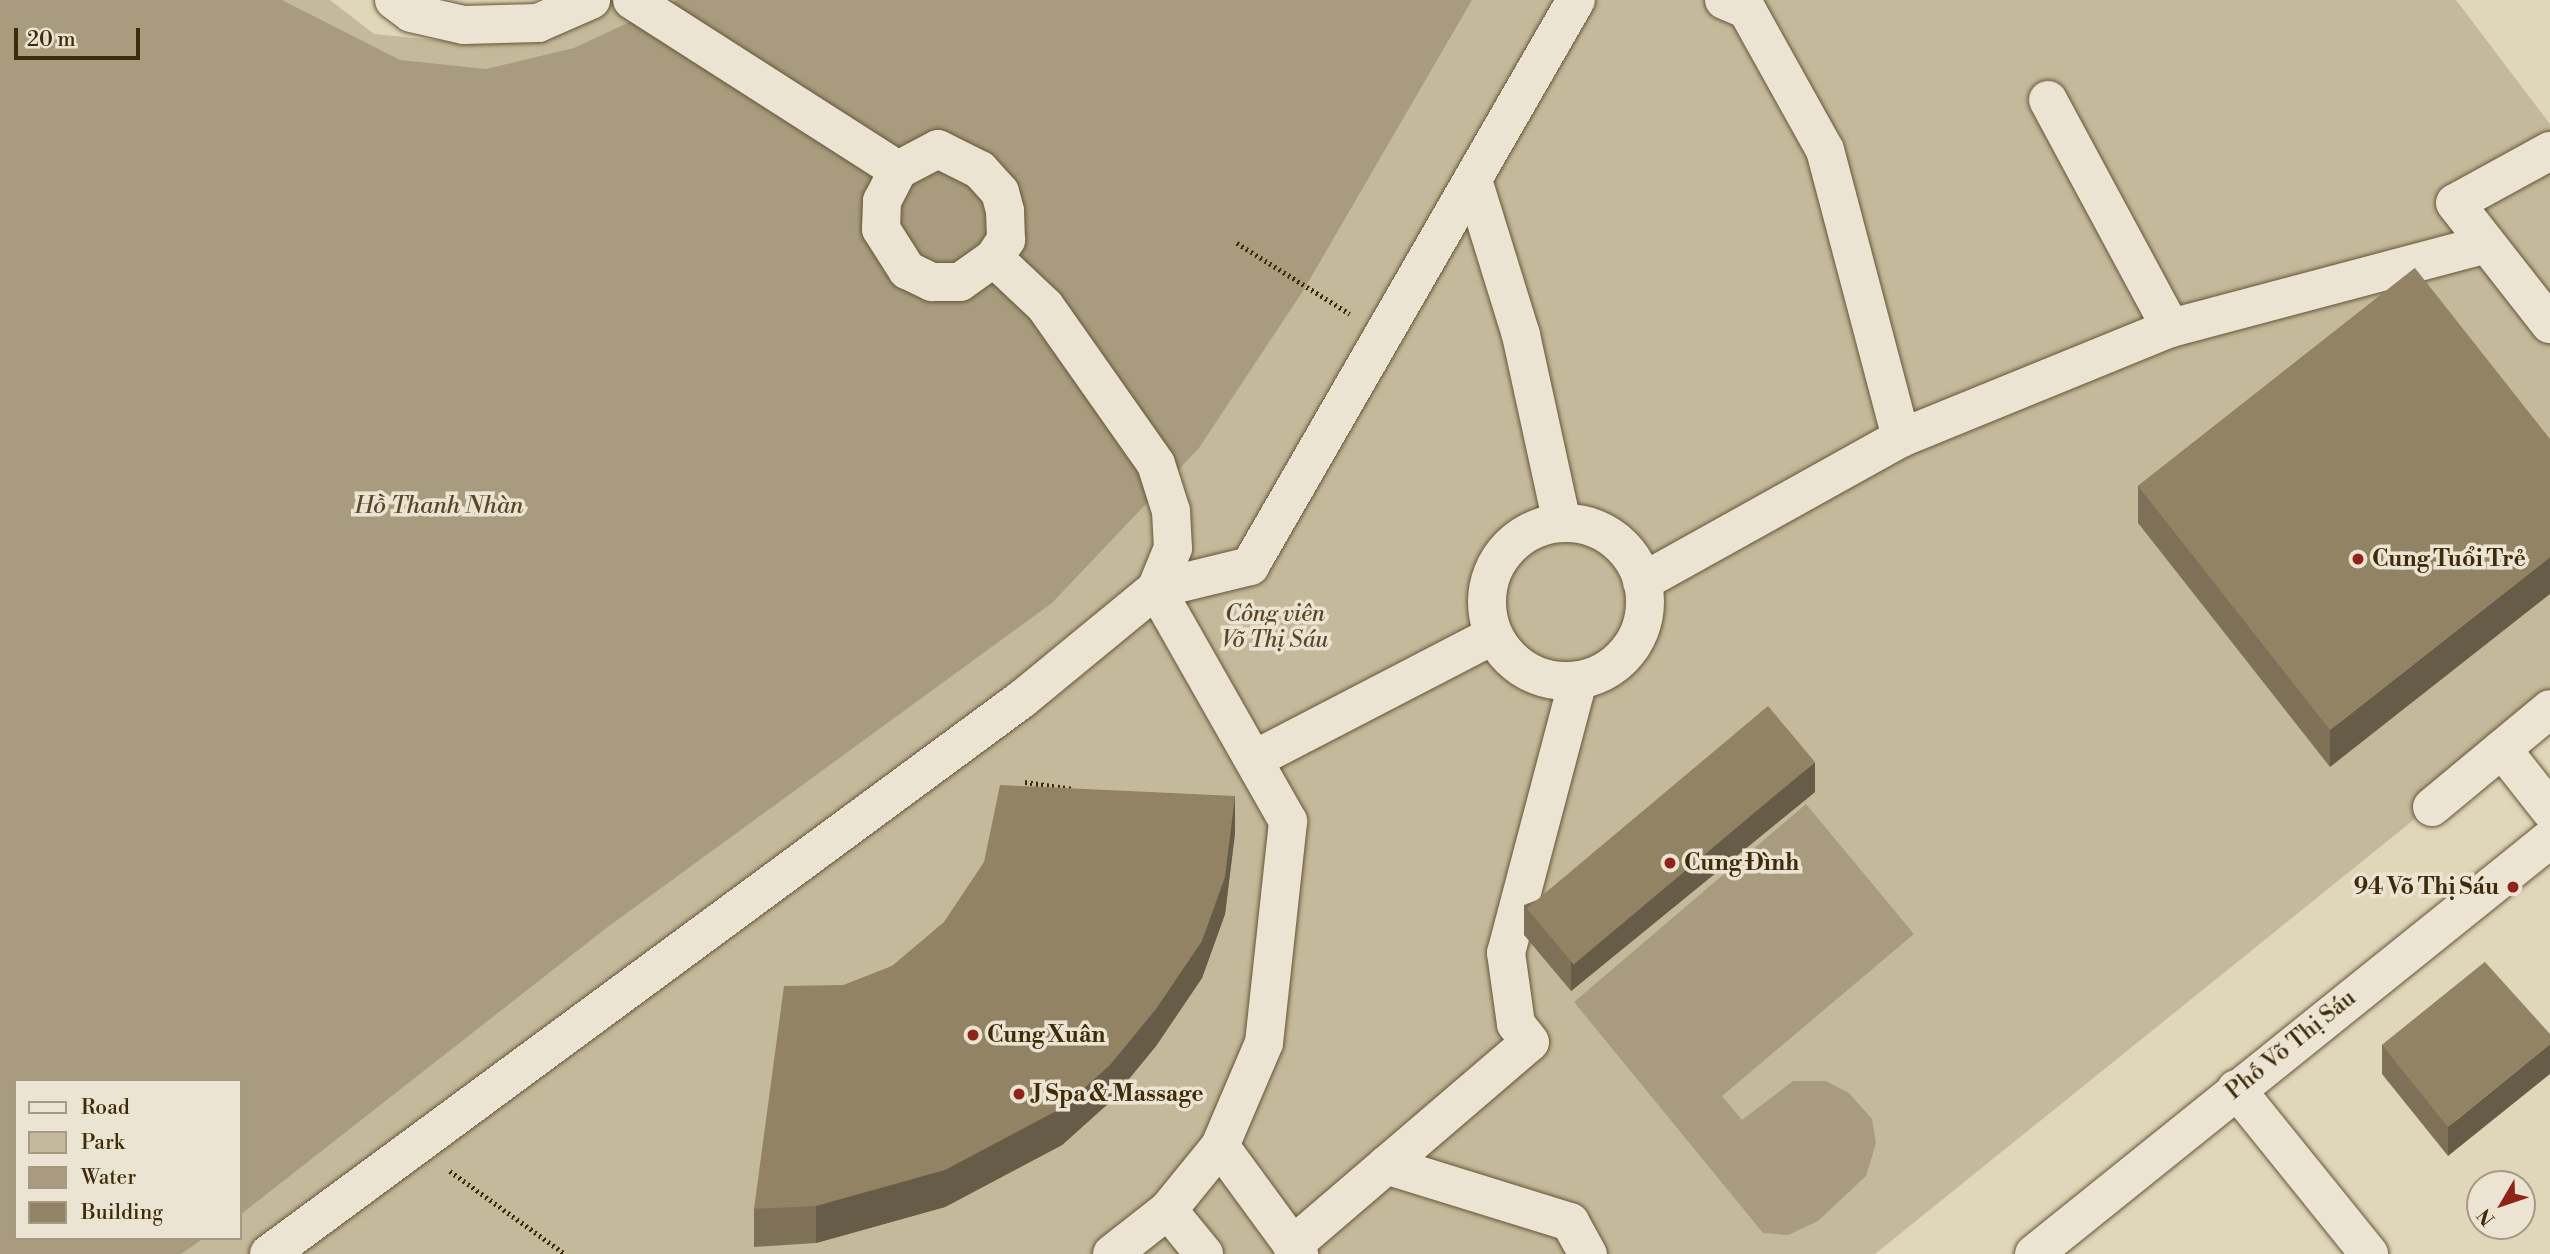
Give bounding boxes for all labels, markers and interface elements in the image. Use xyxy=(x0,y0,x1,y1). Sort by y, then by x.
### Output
scale bar xyxy=(18,14,144,58)
text: 20 m xyxy=(27,27,76,53)
water label: Hồ Thanh Nhàn xyxy=(354,493,524,521)
place label: Cung Tuổi Trẻ xyxy=(2372,545,2526,573)
marker: Cung Tuổi Trẻ xyxy=(2350,551,2366,567)
park label: Công viên Võ Thị Sáu xyxy=(1221,600,1329,654)
place label: Cung Đình xyxy=(1684,849,1799,877)
marker: Cung Đình xyxy=(1662,855,1678,871)
place label: 94 Võ Thị Sáu xyxy=(2354,873,2499,901)
marker: 94 Võ Thị Sáu xyxy=(2505,879,2521,895)
street label: Phố Võ Thị Sáu xyxy=(2221,984,2361,1106)
place label: Cung Xuân xyxy=(987,1021,1105,1049)
marker: Cung Xuân xyxy=(965,1027,981,1043)
legend xyxy=(14,1079,242,1240)
place label: J Spa & Massage xyxy=(1033,1080,1204,1108)
marker: J Spa & Massage xyxy=(1011,1086,1027,1102)
text: Road xyxy=(81,1095,130,1121)
text: Park xyxy=(81,1130,125,1156)
text: Water xyxy=(81,1165,136,1191)
north arrow xyxy=(2466,1170,2536,1240)
text: Building xyxy=(81,1200,163,1226)
text: N xyxy=(2472,1204,2500,1230)

